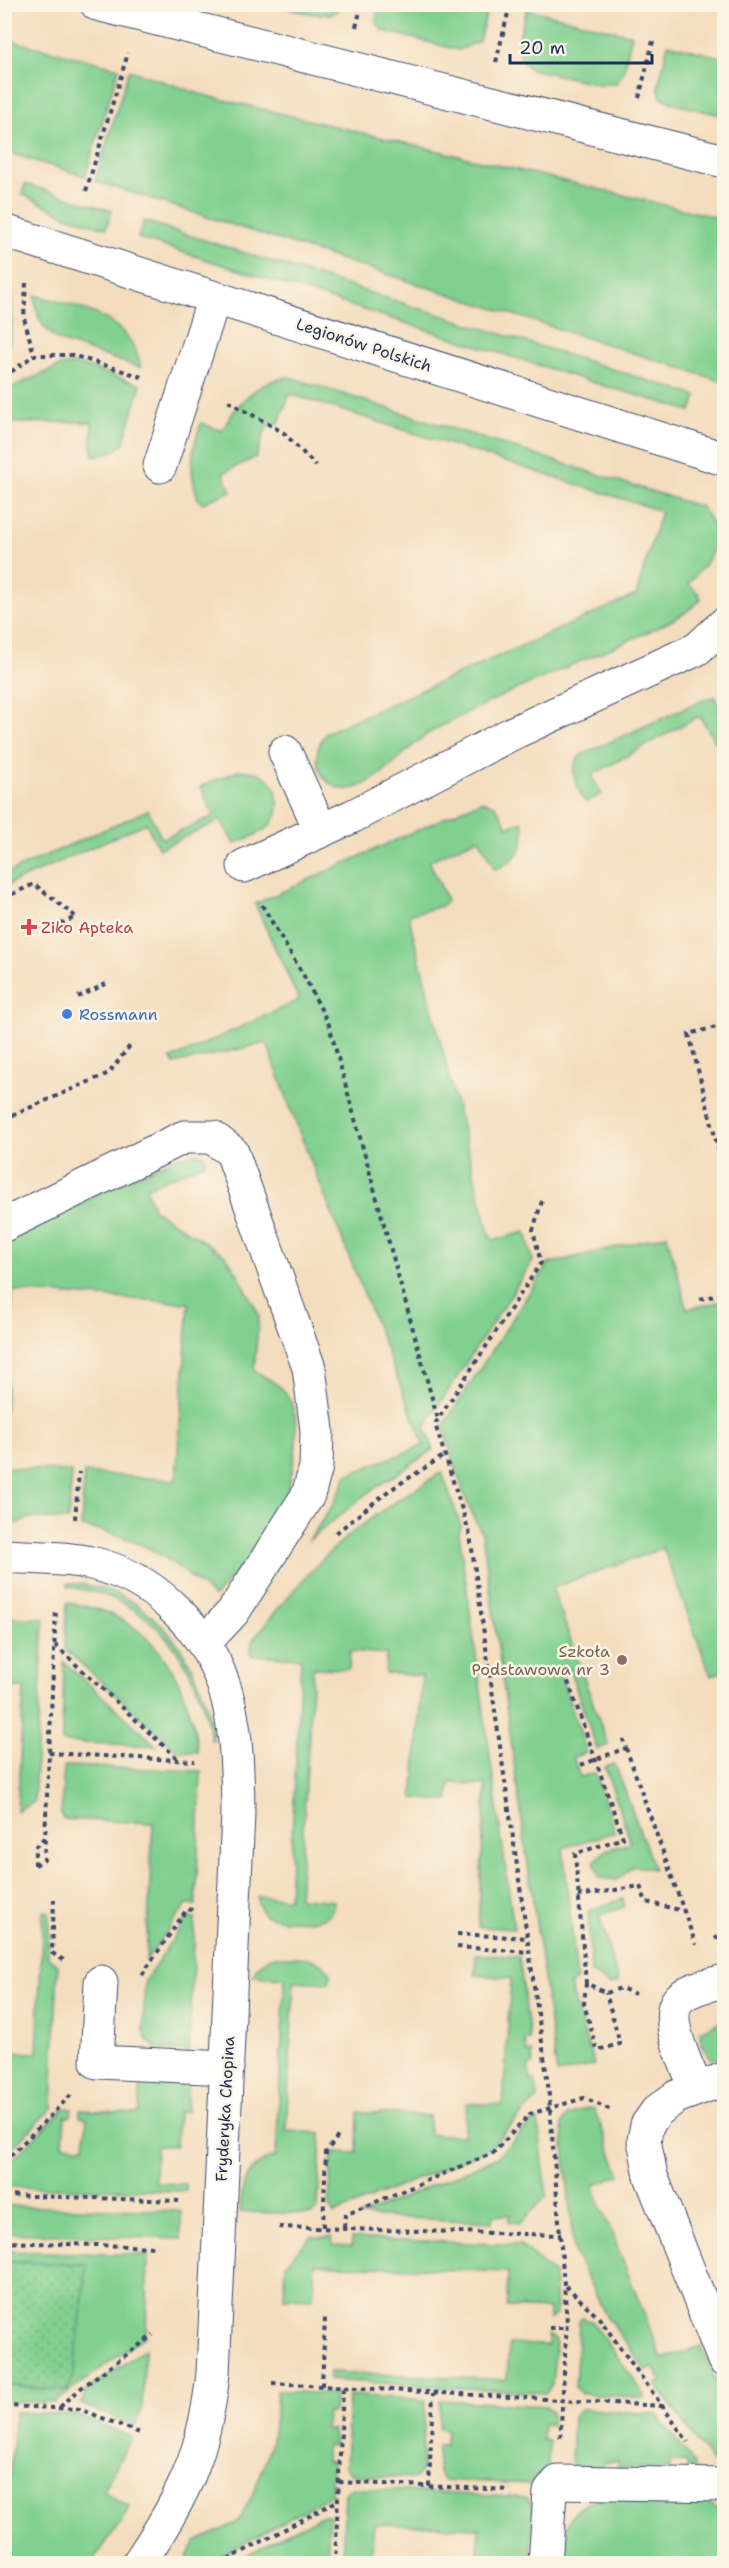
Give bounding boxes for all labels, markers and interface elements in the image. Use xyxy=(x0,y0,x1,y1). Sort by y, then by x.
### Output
scale bar xyxy=(510,27,652,65)
text: 20 m xyxy=(519,36,565,60)
street label: Legionów Polskich xyxy=(294,313,434,377)
place label: Ziko Apteka xyxy=(41,917,133,938)
marker: Ziko Apteka xyxy=(22,920,36,934)
place label: Rossmann xyxy=(79,1004,158,1025)
marker: Rossmann xyxy=(60,1007,74,1021)
place label: Szkoła Podstawowa nr 3 xyxy=(472,1641,610,1680)
marker: Szkoła Podstawowa nr 3 xyxy=(615,1653,629,1667)
street label: Fryderyka Chopina xyxy=(211,2036,239,2182)

